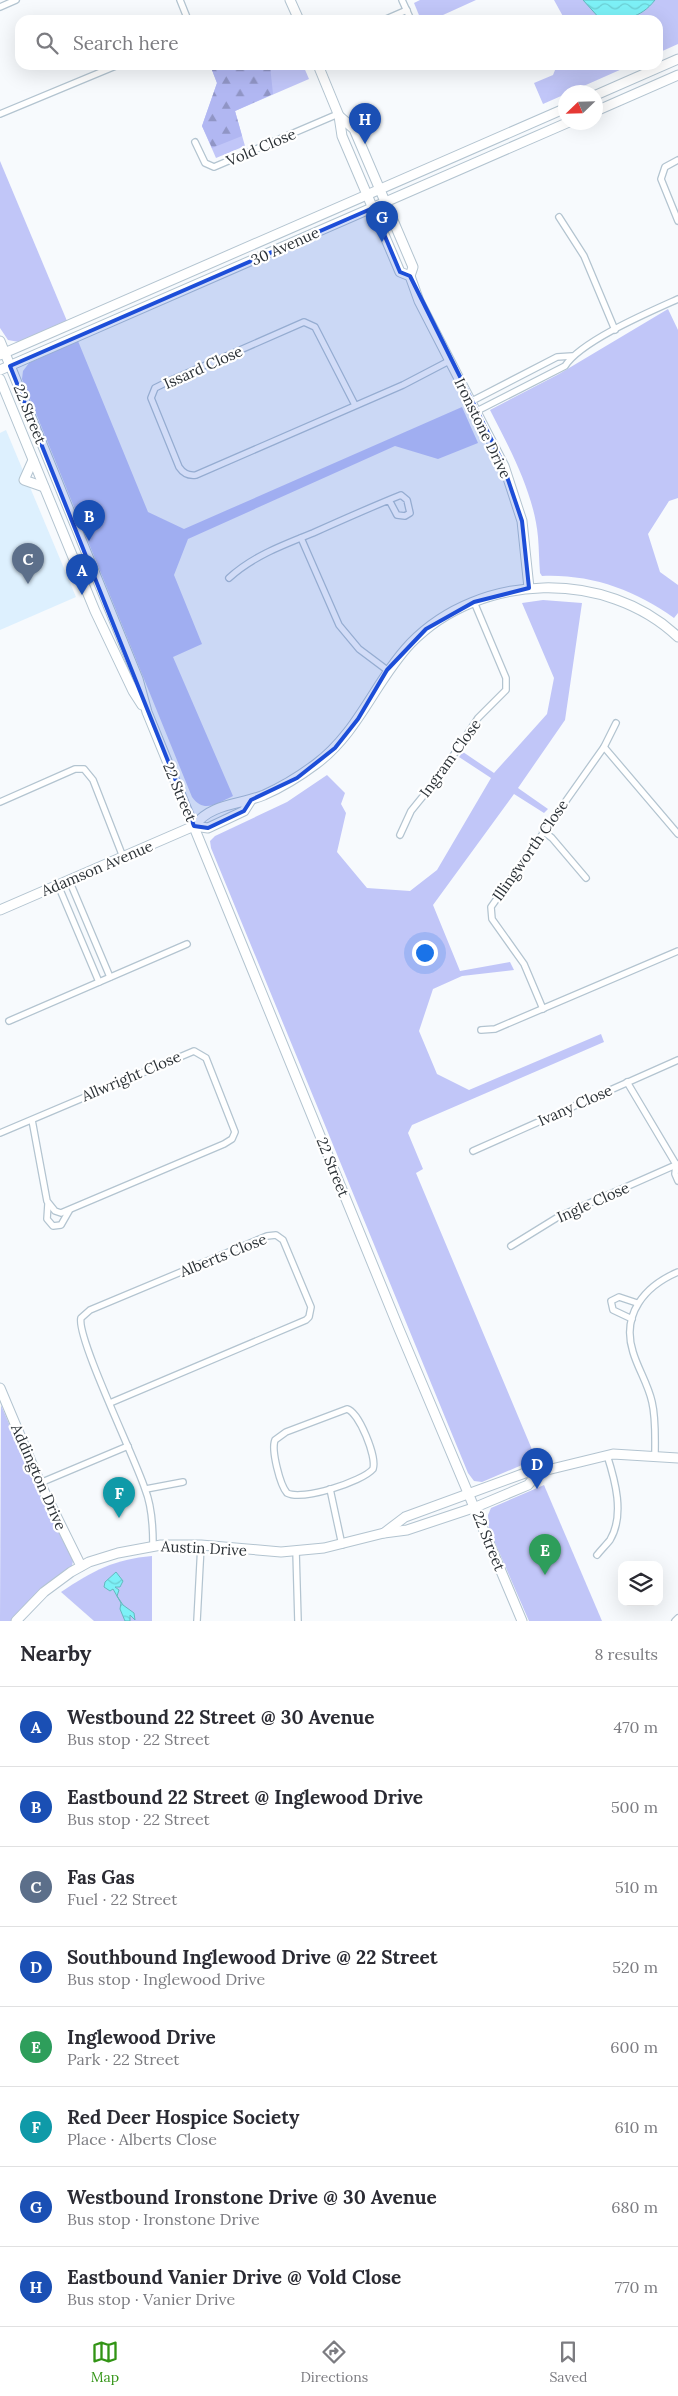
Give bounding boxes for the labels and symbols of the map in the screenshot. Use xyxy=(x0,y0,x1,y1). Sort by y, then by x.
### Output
north arrow xyxy=(558,85,603,130)
pin: H xyxy=(349,103,381,144)
street label: Vold Close xyxy=(223,124,298,170)
pin: G xyxy=(366,201,398,242)
street label: 30 Avenue xyxy=(248,223,322,269)
street label: Issard Close xyxy=(161,341,245,393)
street label: Ironstone Drive xyxy=(450,375,516,481)
street label: 22 Street xyxy=(9,381,51,447)
pin: B xyxy=(73,500,105,541)
pin: C xyxy=(12,543,44,584)
pin: A xyxy=(66,554,98,595)
street label: Ingram Close xyxy=(415,715,485,801)
street label: 22 Street xyxy=(159,759,201,825)
street label: Illingworth Close xyxy=(488,796,572,904)
street label: Adamson Avenue xyxy=(38,836,156,900)
your location xyxy=(412,940,438,966)
street label: Allwright Close xyxy=(78,1047,183,1106)
street label: Ivany Close xyxy=(535,1080,615,1130)
street label: 22 Street xyxy=(312,1134,354,1200)
street label: Ingle Close xyxy=(554,1178,632,1226)
street label: Alberts Close xyxy=(176,1229,269,1281)
street label: Addington Drive xyxy=(7,1420,71,1533)
pin: D xyxy=(521,1448,553,1489)
pin: F xyxy=(103,1477,135,1518)
street label: 22 Street xyxy=(468,1508,510,1574)
pin: E xyxy=(529,1534,561,1575)
street label: Austin Drive xyxy=(160,1536,247,1560)

